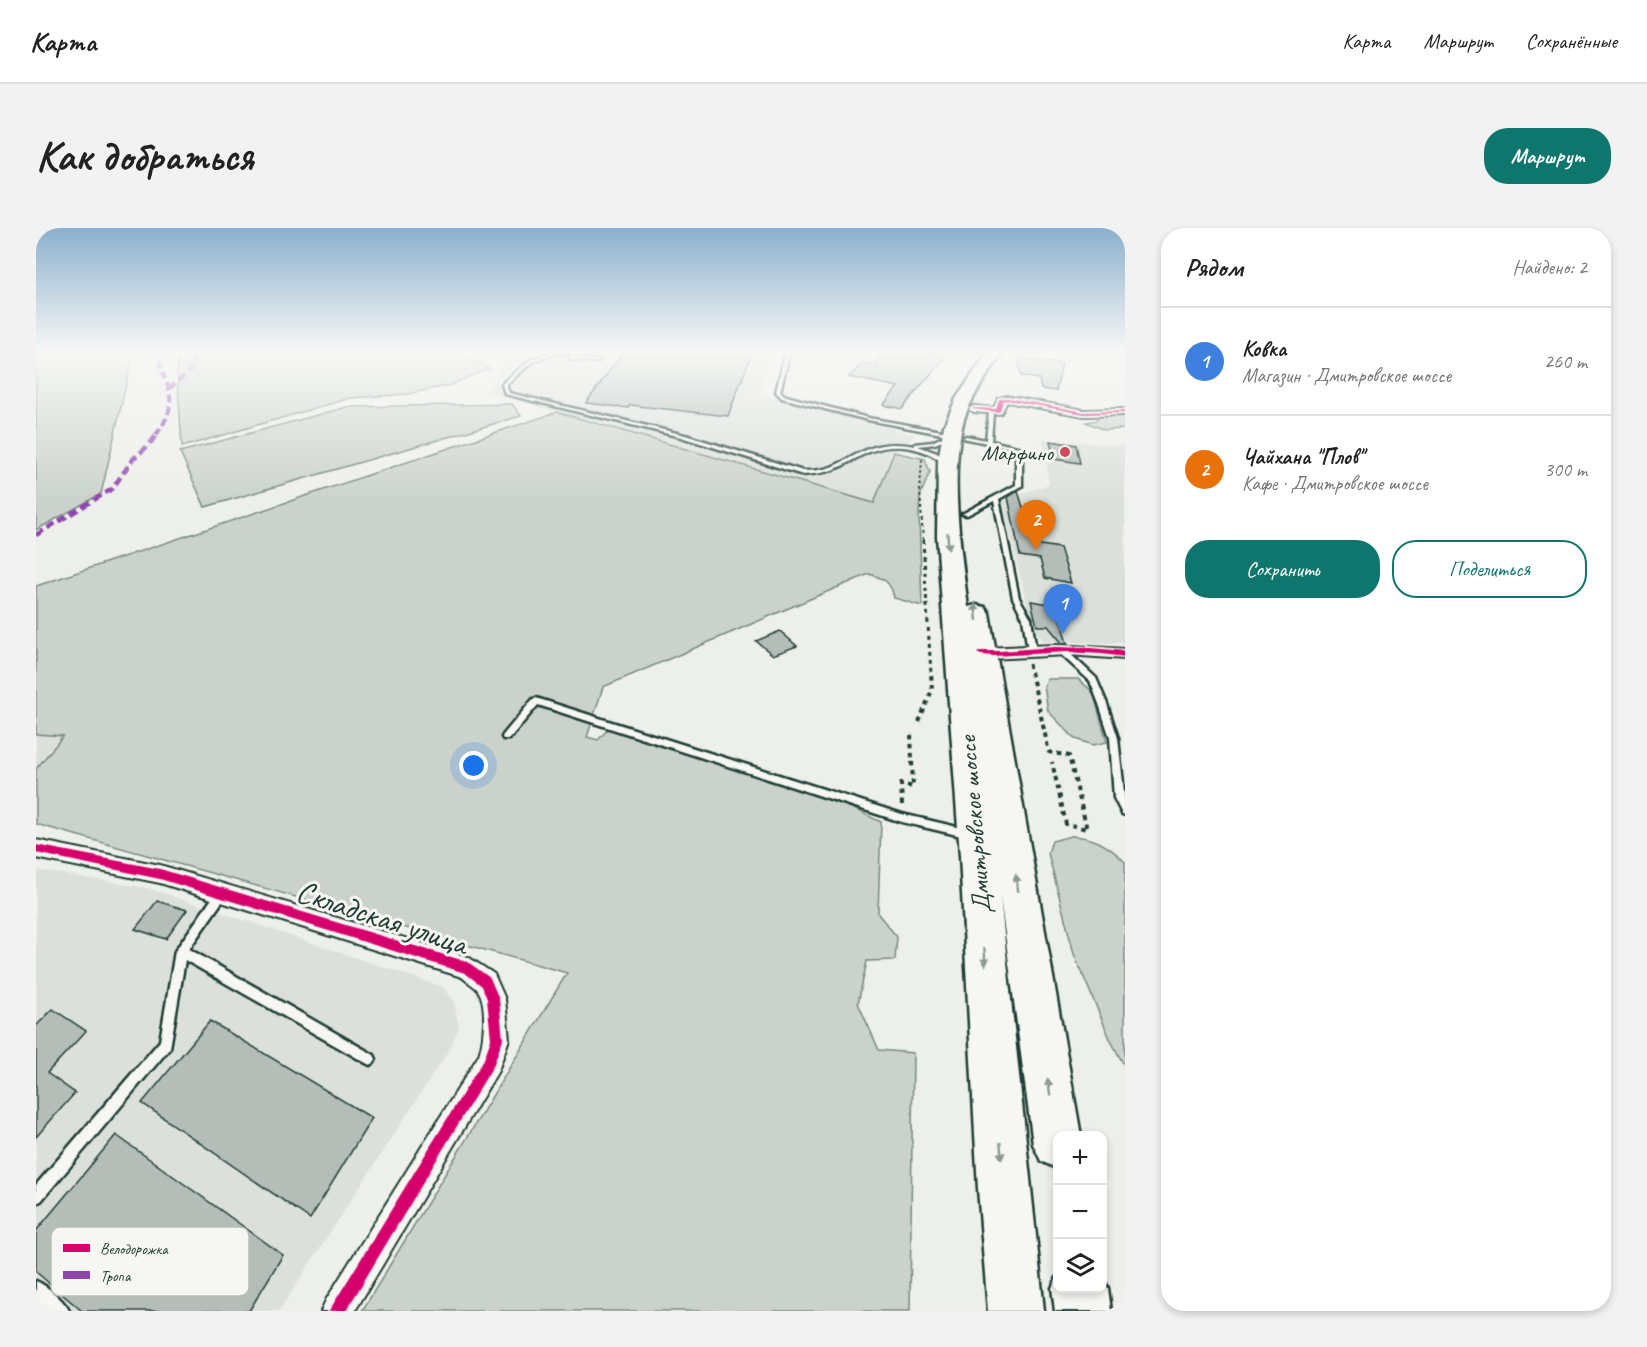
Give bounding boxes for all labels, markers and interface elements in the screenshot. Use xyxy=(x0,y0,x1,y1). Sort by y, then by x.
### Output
text: Карта xyxy=(30,24,97,59)
text: Карта xyxy=(1342,28,1391,54)
text: Маршрут xyxy=(1424,28,1493,54)
text: Сохранённые xyxy=(1526,28,1617,54)
button: Маршрут xyxy=(1484,128,1611,184)
text: Как добраться xyxy=(36,130,253,183)
text: Рядом xyxy=(1185,251,1243,284)
text: Найдено: 2 xyxy=(1512,255,1587,280)
text: Ковка xyxy=(1242,335,1286,363)
text: 1 xyxy=(1200,349,1209,374)
text: 260 m xyxy=(1544,349,1587,374)
text: Магазин · Дмитровское шоссе xyxy=(1242,363,1451,388)
place label: Марфино xyxy=(981,439,1054,467)
text: Чайхана "Плов" xyxy=(1242,443,1363,471)
marker: Марфино xyxy=(1058,445,1072,459)
text: 2 xyxy=(1200,457,1209,482)
text: 300 m xyxy=(1544,457,1587,482)
text: Кафе · Дмитровское шоссе xyxy=(1242,471,1428,496)
pin: 2 xyxy=(1016,500,1056,550)
one-way arrow xyxy=(944,531,953,550)
button: Сохранить xyxy=(1185,540,1380,598)
button: Поделиться xyxy=(1392,540,1587,598)
pin: 1 xyxy=(1044,584,1082,634)
one-way arrow xyxy=(971,602,981,621)
street label: Дмитровское шоссе xyxy=(950,733,999,915)
your location xyxy=(459,751,488,780)
street label: Складская улица xyxy=(291,871,475,965)
one-way arrow xyxy=(1013,874,1022,893)
one-way arrow xyxy=(981,947,990,966)
one-way arrow xyxy=(1044,1077,1053,1096)
map controls xyxy=(1053,1131,1107,1293)
button: + xyxy=(1053,1131,1107,1185)
one-way arrow xyxy=(996,1141,1005,1160)
button: − xyxy=(1053,1185,1107,1239)
legend xyxy=(51,1227,249,1296)
text: Велодорожка xyxy=(100,1239,169,1259)
button: layers xyxy=(1053,1239,1107,1293)
text: Тропа xyxy=(100,1266,132,1286)

